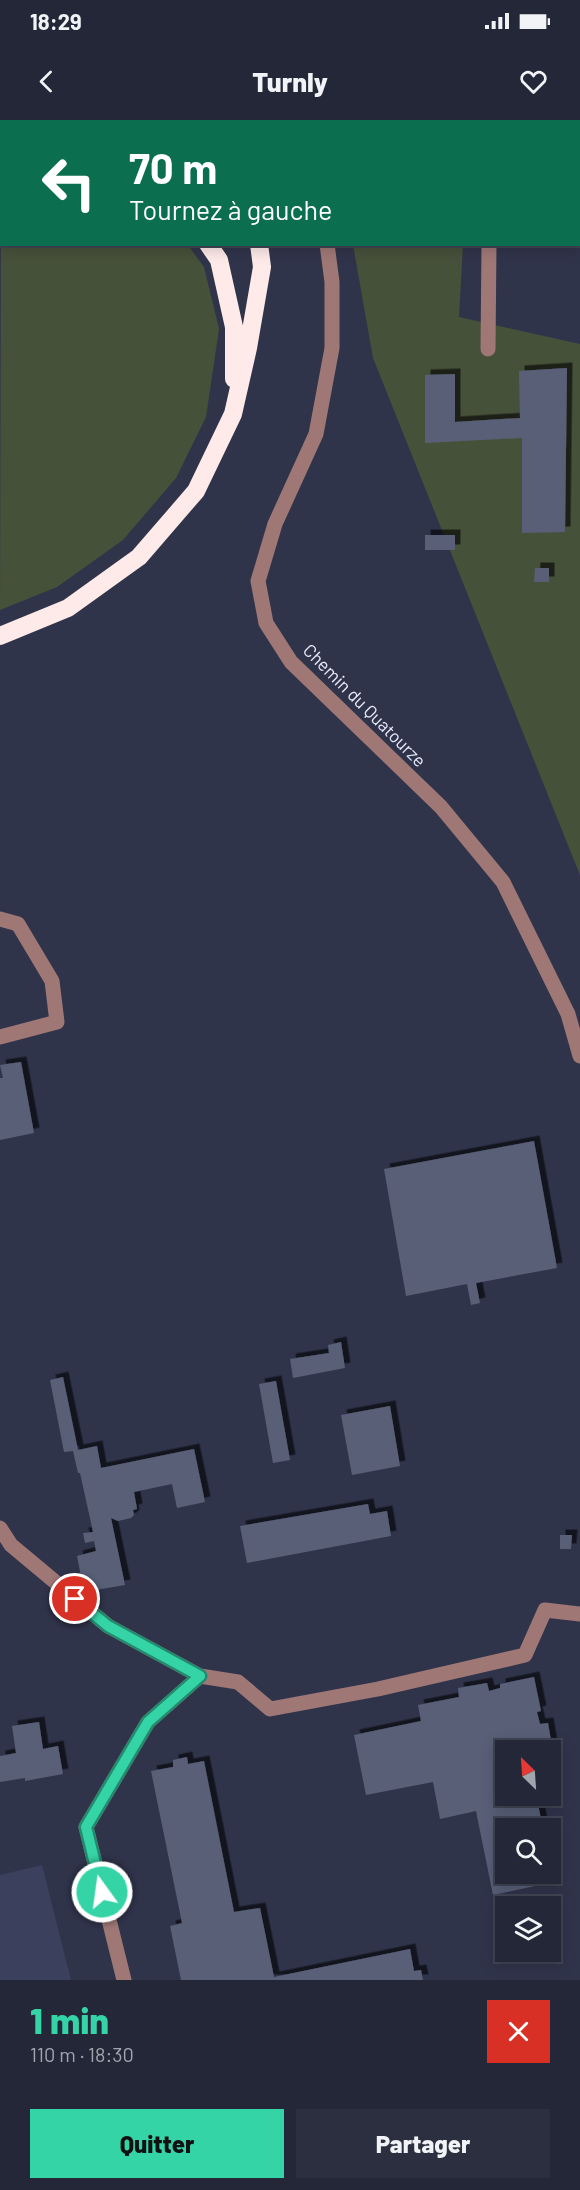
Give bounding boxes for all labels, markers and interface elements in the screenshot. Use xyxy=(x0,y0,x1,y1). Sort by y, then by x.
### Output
text: 18:29 xyxy=(30,8,82,34)
icon: back xyxy=(30,65,63,98)
text: Turnly xyxy=(252,65,328,97)
icon: heart xyxy=(517,65,550,98)
text: 70 m xyxy=(129,142,217,192)
icon: left xyxy=(30,144,108,222)
text: Tournez à gauche xyxy=(129,193,332,225)
street label: Chemin du Quatourze xyxy=(299,639,431,771)
pin xyxy=(49,1573,100,1624)
icon: arrive xyxy=(58,1582,91,1615)
north arrow xyxy=(495,1740,561,1806)
map controls xyxy=(495,1740,561,1962)
button: search xyxy=(495,1818,561,1884)
position arrow xyxy=(70,1860,134,1924)
button: layers xyxy=(495,1896,561,1962)
text: 1 min xyxy=(30,1998,109,2041)
button: close xyxy=(487,2000,550,2063)
text: 110 m · 18:30 xyxy=(30,2042,134,2066)
button: Quitter xyxy=(30,2109,284,2178)
button: Partager xyxy=(296,2109,550,2178)

